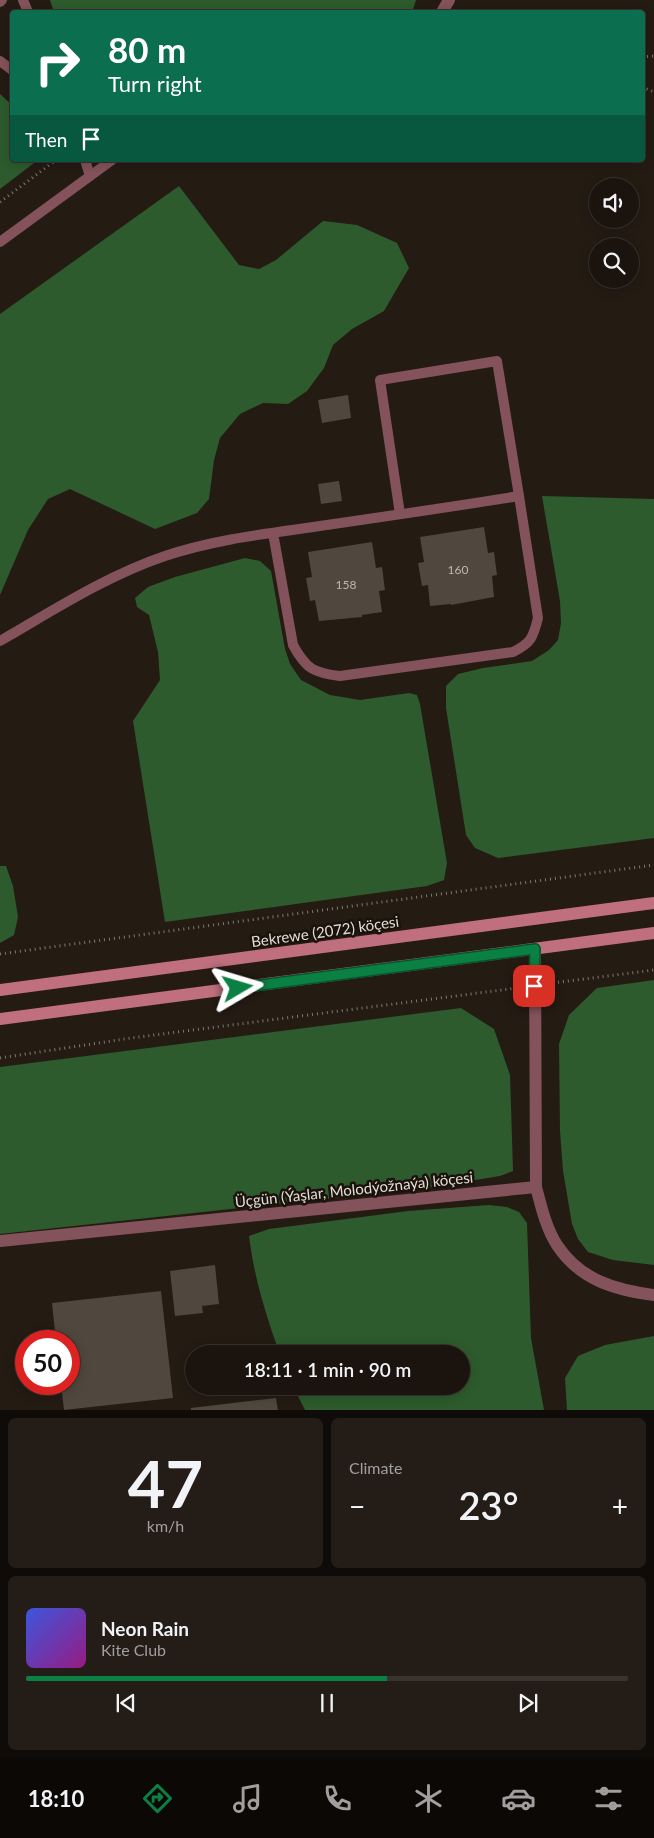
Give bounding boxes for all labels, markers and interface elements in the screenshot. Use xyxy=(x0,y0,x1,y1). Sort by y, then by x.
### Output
text: 80 m xyxy=(108,28,186,70)
icon: right xyxy=(25,30,90,95)
text: Turn right xyxy=(108,70,202,97)
icon: arrive xyxy=(77,125,105,153)
text: Then xyxy=(25,128,67,151)
map controls xyxy=(589,178,639,288)
button: sound xyxy=(589,178,639,228)
button: search xyxy=(589,238,639,288)
house number: 160 xyxy=(448,562,468,577)
house number: 158 xyxy=(336,577,356,592)
street label: Bekrewe (2072) köçesi xyxy=(250,912,400,950)
position arrow xyxy=(211,961,263,1013)
pin xyxy=(513,965,555,1007)
icon: arrive xyxy=(520,972,548,1000)
street label: Üçgün (Ýaşlar, Molodýožnaýa) köçesi xyxy=(234,1168,474,1210)
speed limit sign: 50 xyxy=(15,1330,80,1395)
text: 18:11 · 1 min · 90 m xyxy=(244,1358,411,1381)
text: 47 xyxy=(128,1444,203,1522)
text: Climate xyxy=(349,1458,402,1477)
text: 23° xyxy=(459,1482,518,1528)
text: − xyxy=(349,1489,365,1523)
text: + xyxy=(612,1489,628,1523)
text: km/h xyxy=(147,1516,184,1535)
text: Neon Rain xyxy=(101,1617,189,1640)
text: Kite Club xyxy=(101,1640,166,1659)
icon: previous xyxy=(112,1689,140,1717)
icon: pause xyxy=(313,1689,341,1717)
icon: next xyxy=(514,1689,542,1717)
icon: directions xyxy=(140,1781,175,1816)
icon: music xyxy=(230,1781,265,1816)
icon: phone xyxy=(320,1781,355,1816)
icon: climate xyxy=(411,1781,446,1816)
icon: car xyxy=(501,1781,536,1816)
icon: filters xyxy=(591,1781,626,1816)
text: 18:10 xyxy=(28,1785,84,1812)

